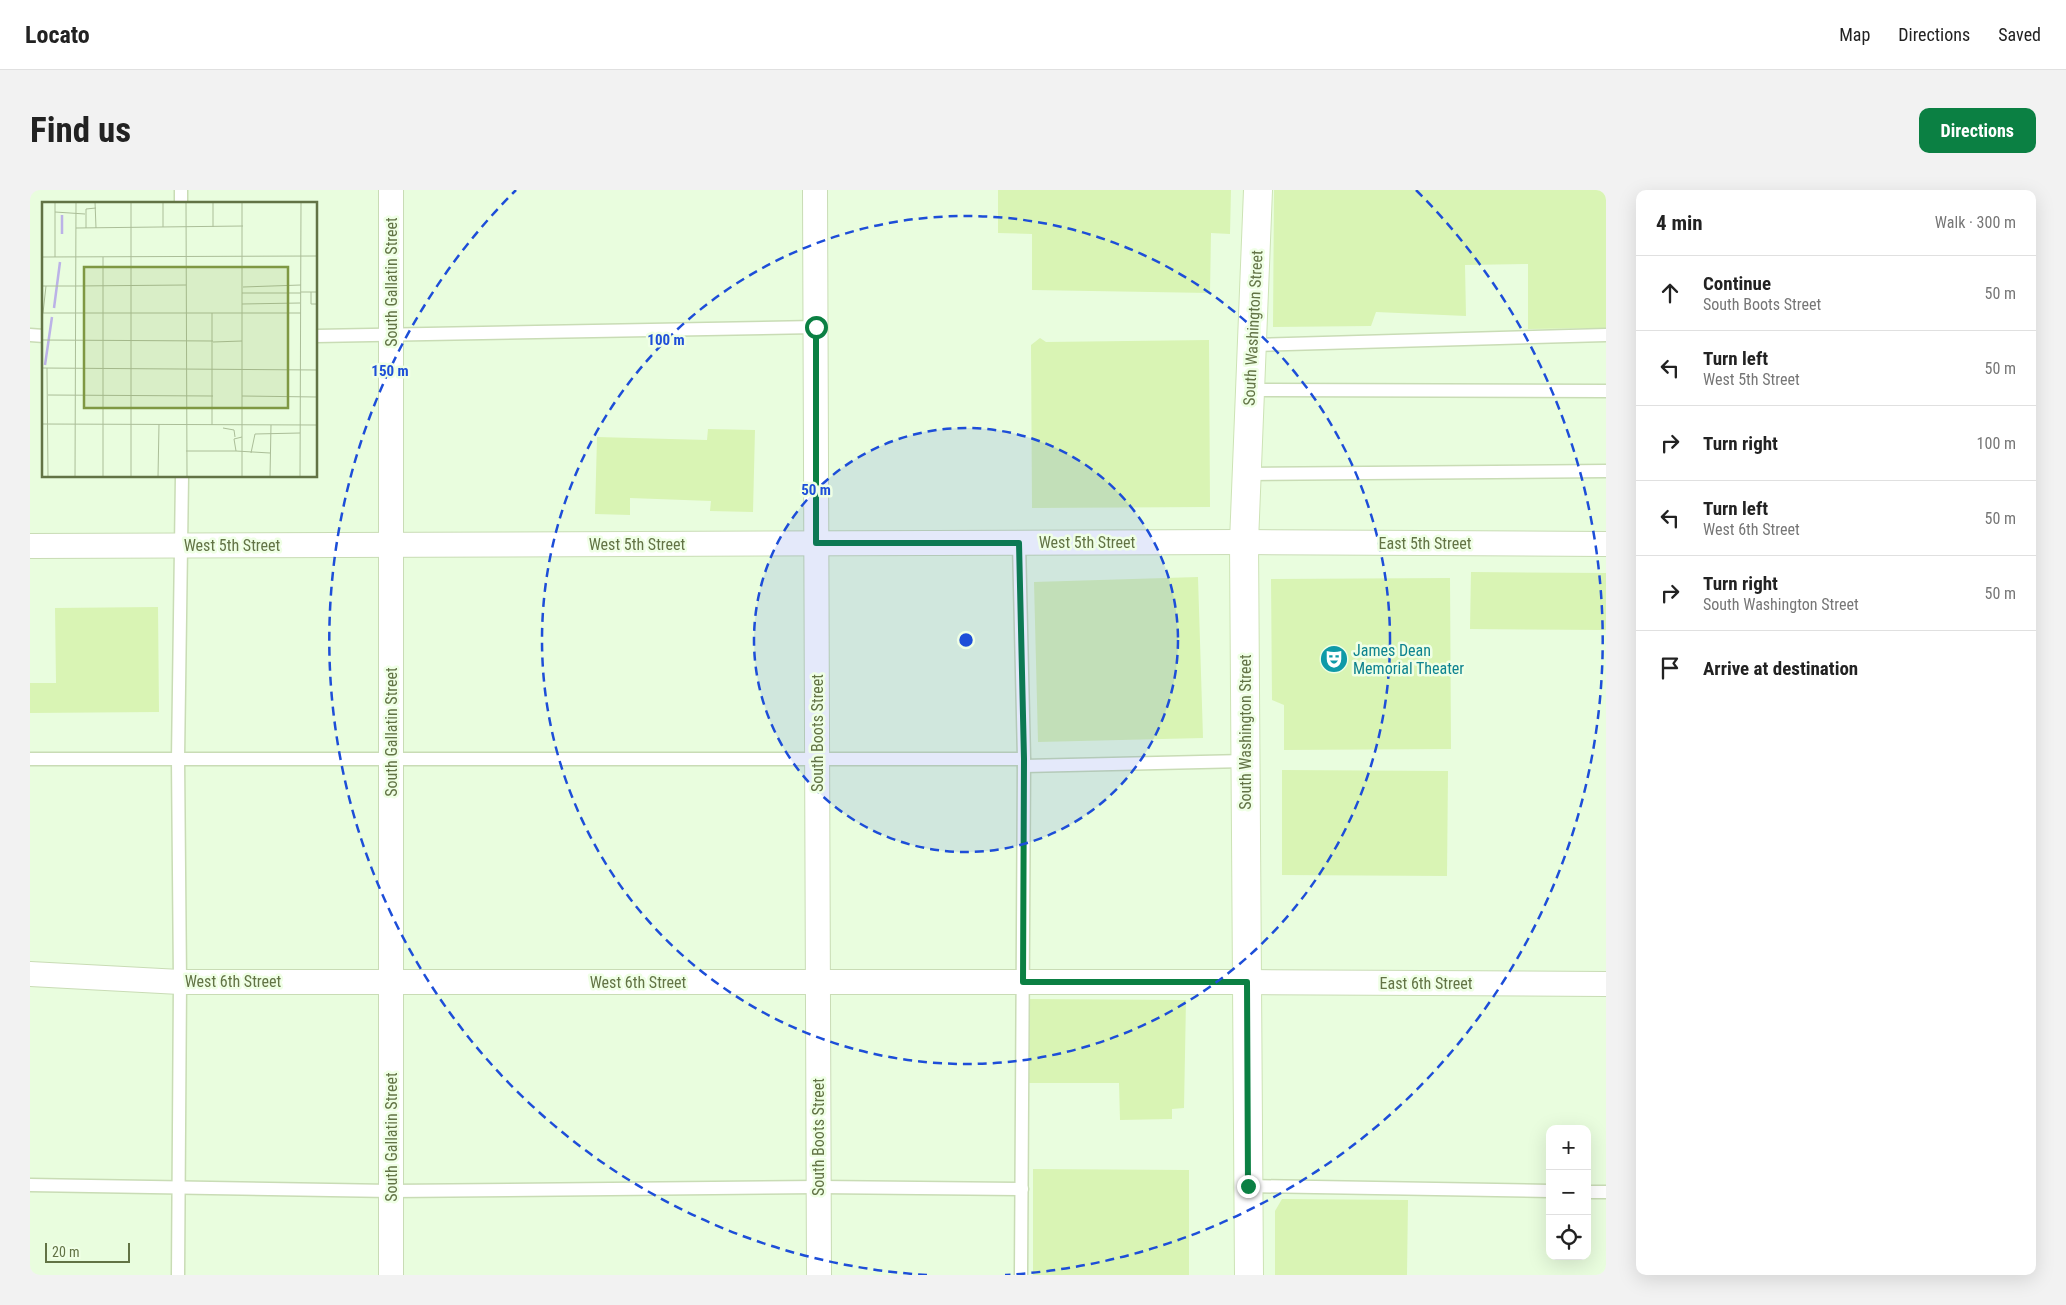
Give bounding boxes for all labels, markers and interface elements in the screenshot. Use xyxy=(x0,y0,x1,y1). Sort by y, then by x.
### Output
text: Locato xyxy=(25,21,90,49)
text: Map xyxy=(1839,24,1870,45)
text: Directions xyxy=(1898,24,1970,45)
text: Saved xyxy=(1998,24,2041,45)
button: Directions xyxy=(1919,108,2036,153)
text: Find us xyxy=(30,110,131,151)
inset map xyxy=(42,202,318,478)
text: 4 min xyxy=(1656,211,1703,235)
text: Walk · 300 m xyxy=(1935,213,2016,232)
street label: South Gallatin Street xyxy=(382,217,401,347)
street label: South Washington Street xyxy=(1239,250,1267,406)
text: Continue xyxy=(1703,272,1771,295)
icon: ahead xyxy=(1656,279,1684,307)
text: 50 m xyxy=(1984,284,2016,303)
text: South Boots Street xyxy=(1703,295,1821,314)
route start xyxy=(805,316,828,339)
text: 100 m xyxy=(647,331,685,349)
text: Turn left xyxy=(1703,347,1768,370)
icon: left xyxy=(1656,354,1684,382)
text: 50 m xyxy=(1984,359,2016,378)
text: 150 m xyxy=(371,362,409,380)
text: West 5th Street xyxy=(1703,370,1800,389)
icon: right xyxy=(1656,429,1684,457)
text: Turn right xyxy=(1703,432,1778,455)
text: 100 m xyxy=(1977,434,2016,453)
text: 50 m xyxy=(801,481,831,499)
text: Turn left xyxy=(1703,497,1768,520)
icon: left xyxy=(1656,504,1684,532)
text: 50 m xyxy=(1984,509,2016,528)
text: West 6th Street xyxy=(1703,520,1800,539)
street label: West 5th Street xyxy=(1039,533,1136,552)
street label: East 5th Street xyxy=(1379,534,1472,553)
street label: West 5th Street xyxy=(589,535,686,554)
street label: West 5th Street xyxy=(184,536,281,555)
text: Turn right xyxy=(1703,572,1778,595)
icon: right xyxy=(1656,579,1684,607)
text: 50 m xyxy=(1984,584,2016,603)
text: South Washington Street xyxy=(1703,595,1859,614)
centre of rings xyxy=(957,631,975,649)
place label: James Dean Memorial Theater xyxy=(1353,641,1464,678)
theatre icon: James Dean Memorial Theater xyxy=(1319,644,1349,674)
street label: South Washington Street xyxy=(1236,654,1255,810)
icon: arrive xyxy=(1656,654,1684,682)
text: Arrive at destination xyxy=(1703,657,1858,680)
street label: South Gallatin Street xyxy=(382,667,401,797)
street label: South Boots Street xyxy=(808,674,827,792)
street label: West 6th Street xyxy=(185,972,282,991)
street label: West 6th Street xyxy=(590,973,687,992)
street label: East 6th Street xyxy=(1380,974,1473,993)
street label: South Gallatin Street xyxy=(382,1072,401,1202)
street label: South Boots Street xyxy=(809,1078,828,1196)
map controls xyxy=(1546,1125,1591,1260)
button: + xyxy=(1546,1125,1591,1170)
button: − xyxy=(1546,1170,1591,1215)
route end xyxy=(1237,1175,1260,1198)
button: locate xyxy=(1546,1215,1591,1260)
scale bar xyxy=(45,1240,130,1263)
text: 20 m xyxy=(52,1244,80,1260)

